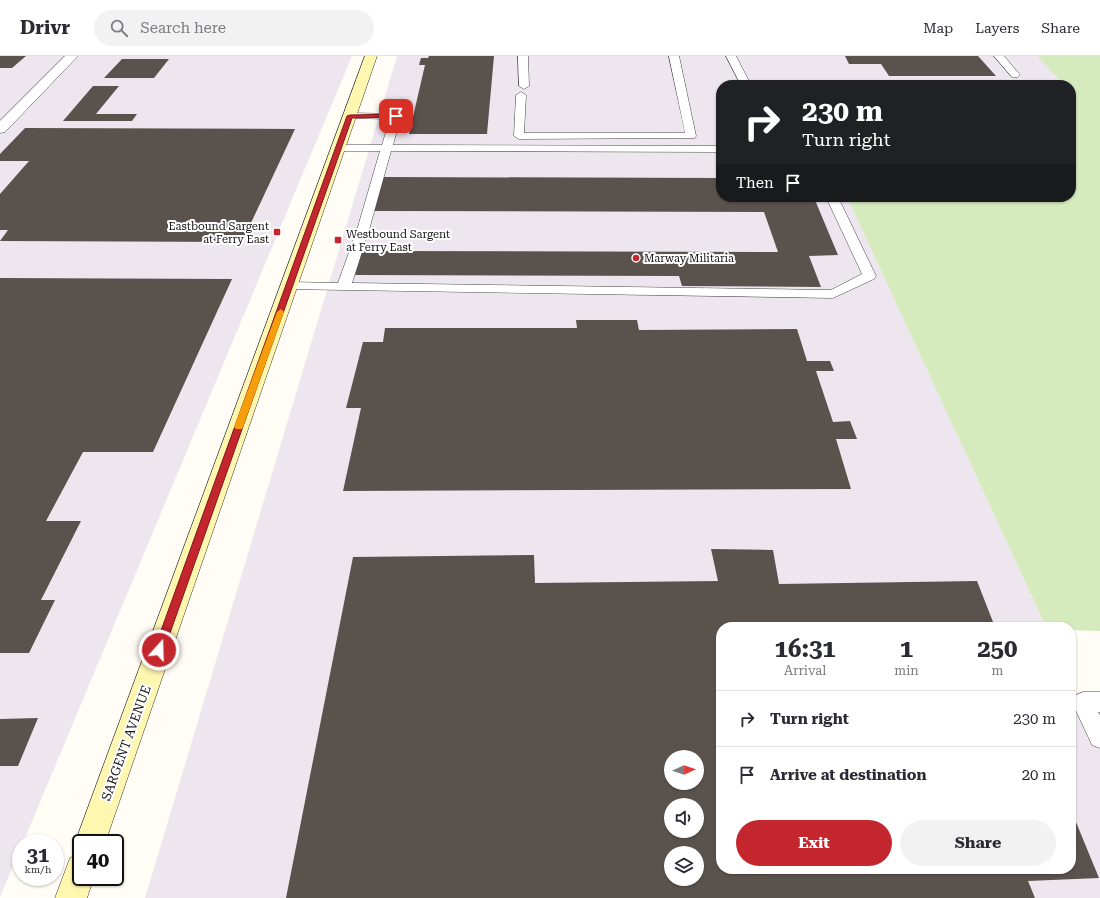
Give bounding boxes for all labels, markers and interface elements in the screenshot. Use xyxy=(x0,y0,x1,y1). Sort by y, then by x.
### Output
search box xyxy=(94,10,374,46)
text: Drivr xyxy=(20,16,70,39)
icon: search xyxy=(108,17,130,39)
text: Search here xyxy=(140,19,226,37)
text: Map xyxy=(923,20,953,36)
text: Layers xyxy=(975,20,1019,36)
text: Share xyxy=(1041,20,1080,36)
text: 230 m xyxy=(802,95,883,128)
icon: right xyxy=(736,96,788,148)
pin xyxy=(379,99,413,133)
icon: arrive xyxy=(385,105,407,127)
text: Turn right xyxy=(802,129,890,150)
icon: arrive xyxy=(782,172,804,194)
text: Then xyxy=(736,174,774,192)
place label: Eastbound Sargent at Ferry East xyxy=(169,220,269,246)
marker: Eastbound Sargent at Ferry East xyxy=(272,227,282,237)
place label: Westbound Sargent at Ferry East xyxy=(346,228,450,254)
marker: Westbound Sargent at Ferry East xyxy=(333,235,343,245)
place label: Marway Militaria xyxy=(644,252,734,265)
marker: Marway Militaria xyxy=(631,253,641,263)
position arrow xyxy=(138,629,180,671)
text: 16:31 xyxy=(775,635,836,663)
text: 1 xyxy=(900,635,913,663)
text: 250 xyxy=(977,635,1018,663)
text: Arrival xyxy=(784,663,826,678)
text: min xyxy=(894,663,919,678)
text: m xyxy=(991,663,1003,678)
street label: SARGENT AVENUE xyxy=(98,683,154,803)
icon: right xyxy=(736,708,758,730)
text: Turn right xyxy=(770,710,849,728)
text: 230 m xyxy=(1013,710,1056,728)
north arrow xyxy=(664,750,704,790)
map controls xyxy=(664,750,704,886)
icon: arrive xyxy=(736,764,758,786)
text: Arrive at destination xyxy=(770,766,926,784)
text: 20 m xyxy=(1022,766,1056,784)
button: sound xyxy=(664,798,704,838)
button: Exit xyxy=(736,820,892,866)
button: Share xyxy=(900,820,1056,866)
speed limit sign: 40 xyxy=(72,834,124,886)
text: 31 xyxy=(27,843,49,867)
button: layers xyxy=(664,846,704,886)
text: km/h xyxy=(25,864,51,875)

